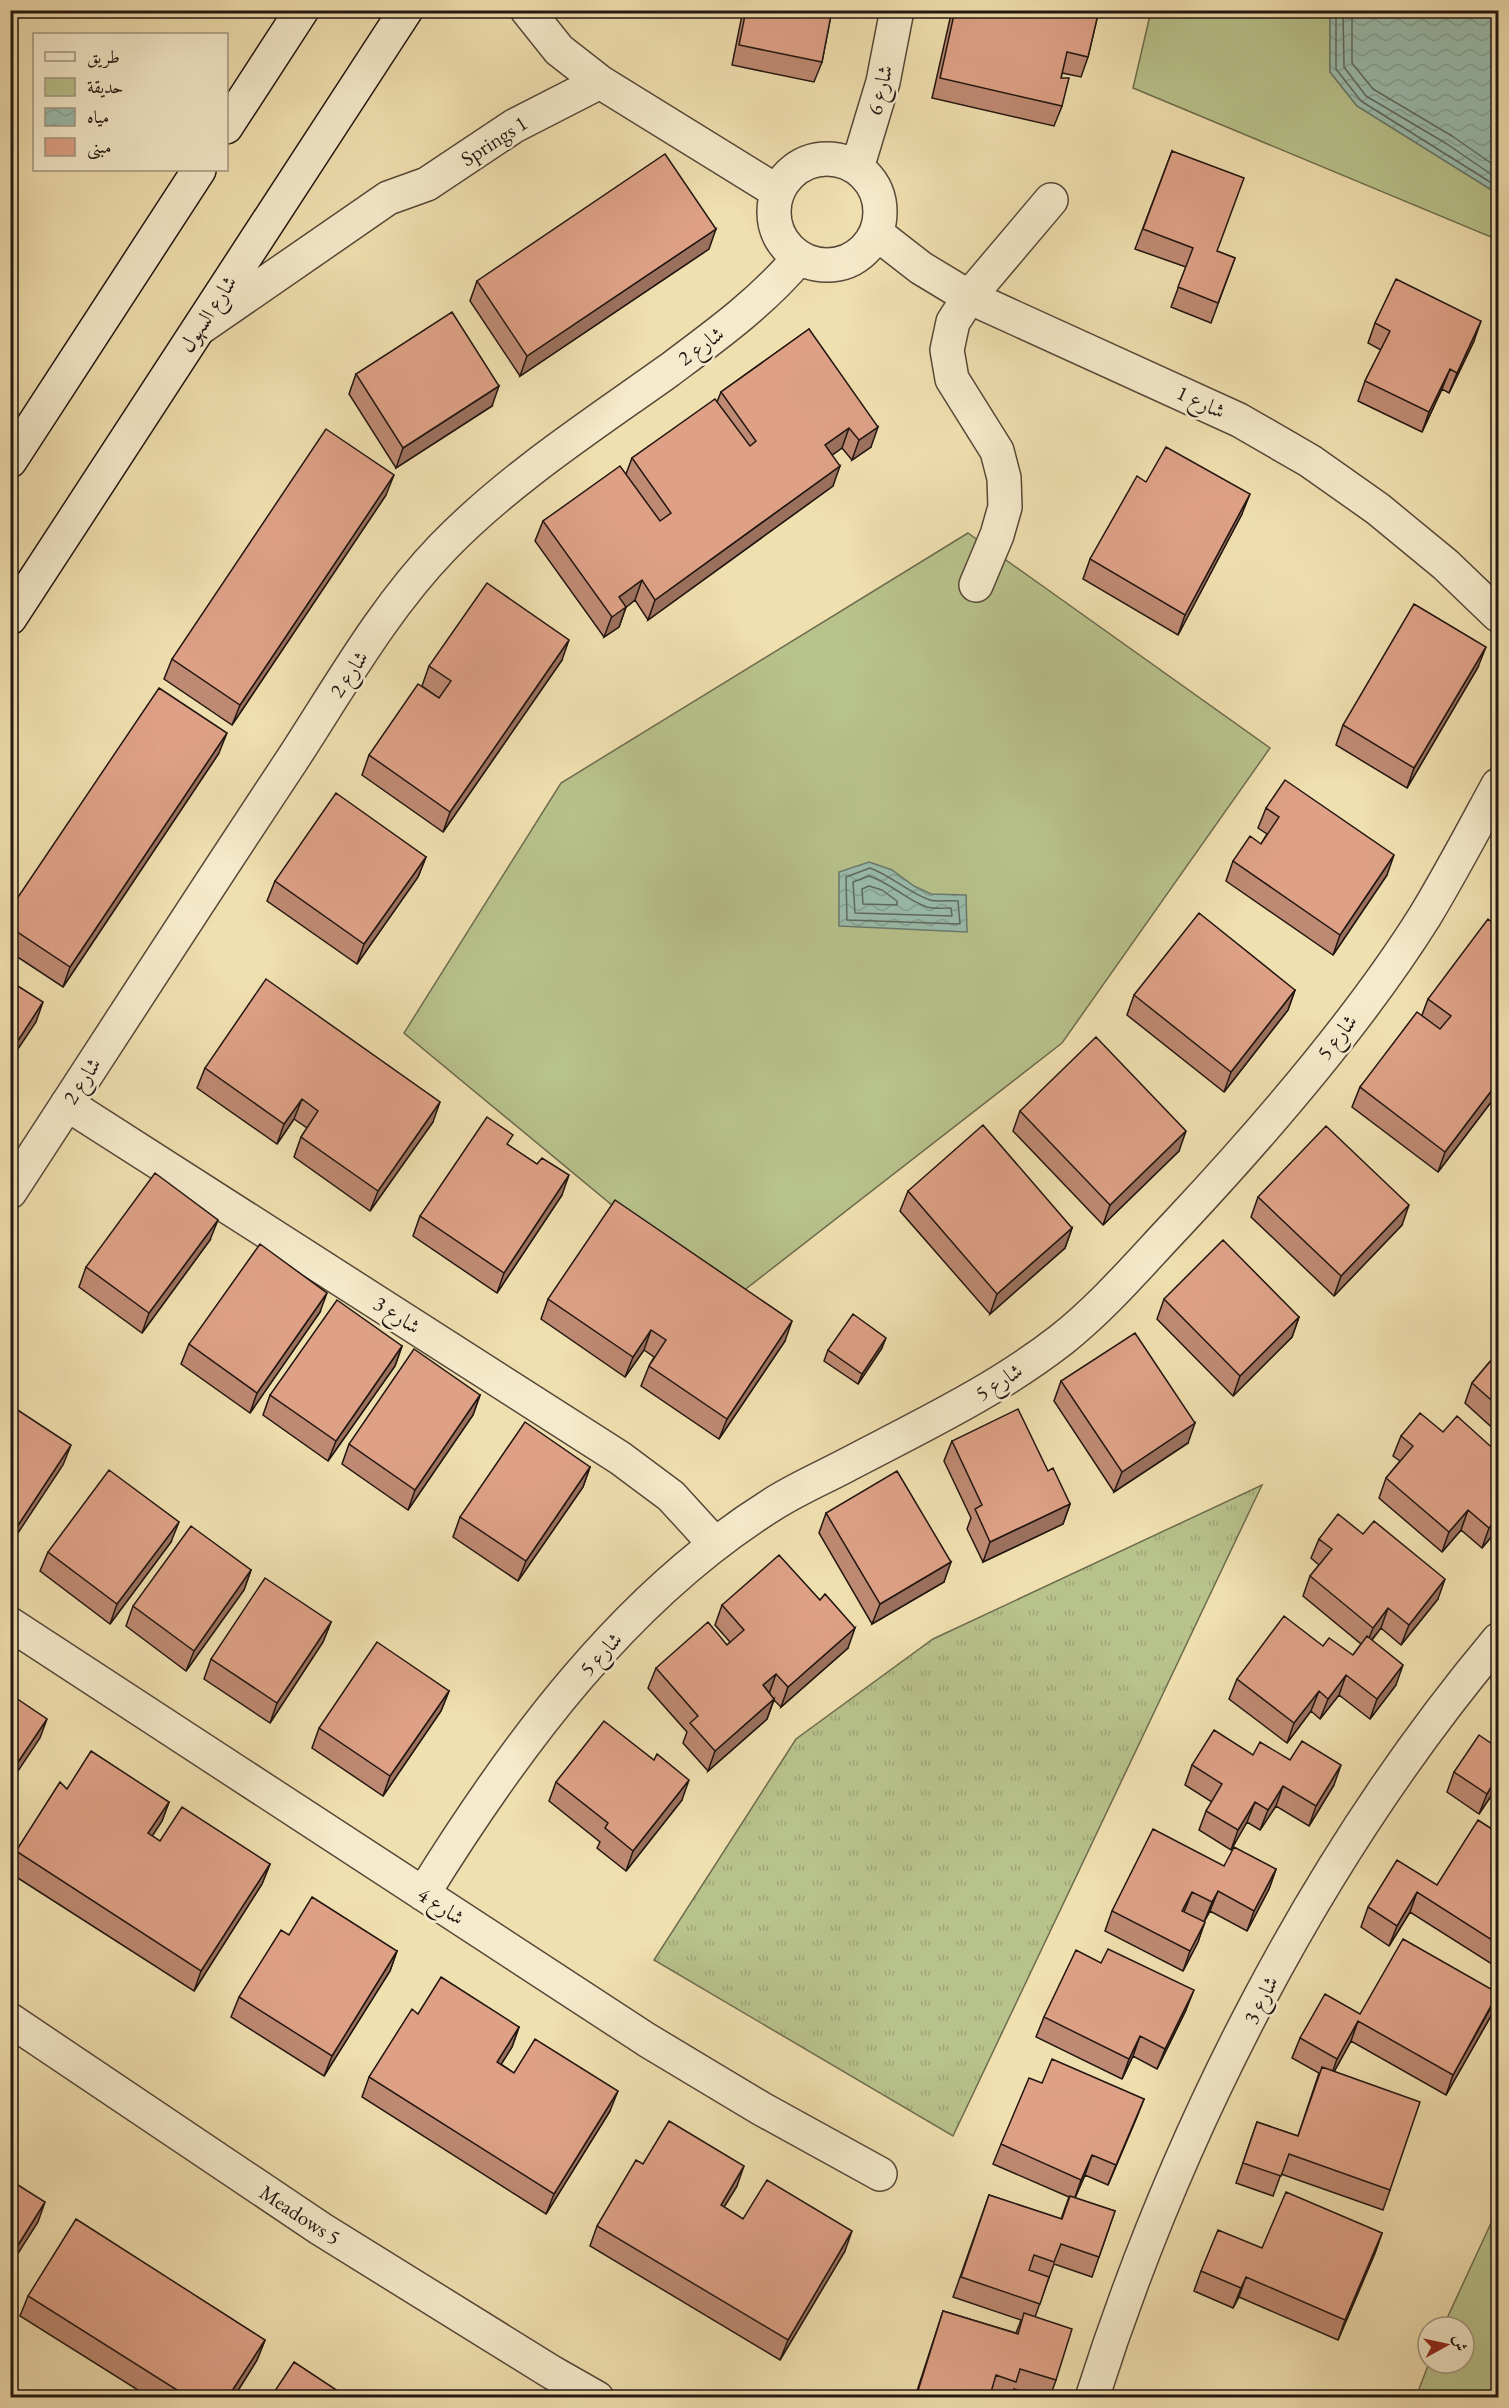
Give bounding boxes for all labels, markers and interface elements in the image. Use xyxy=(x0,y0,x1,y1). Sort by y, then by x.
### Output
legend xyxy=(33,33,228,171)
text: طريق xyxy=(87,45,120,69)
street label: شارع 6 xyxy=(860,62,904,119)
text: حديقة xyxy=(87,75,123,98)
text: مياه xyxy=(87,105,109,128)
street label: Springs 1 xyxy=(455,109,532,172)
text: مبنى xyxy=(87,135,112,160)
street label: شارع السهول xyxy=(173,270,247,360)
street label: شارع 2 xyxy=(672,320,732,375)
street label: شارع 1 xyxy=(1170,379,1230,429)
street label: شارع 2 xyxy=(323,645,378,705)
street label: شارع 5 xyxy=(1310,1008,1367,1068)
street label: شارع 2 xyxy=(56,1052,111,1112)
street label: شارع 3 xyxy=(366,1289,426,1344)
street label: شارع 5 xyxy=(970,1357,1030,1411)
street label: شارع 5 xyxy=(573,1626,631,1685)
street label: شارع 4 xyxy=(410,1880,470,1935)
street label: شارع 3 xyxy=(1237,1971,1289,2031)
street label: Meadows 5 xyxy=(255,2178,346,2251)
north arrow xyxy=(1416,2315,1476,2375)
text: ش xyxy=(1449,2334,1472,2352)

